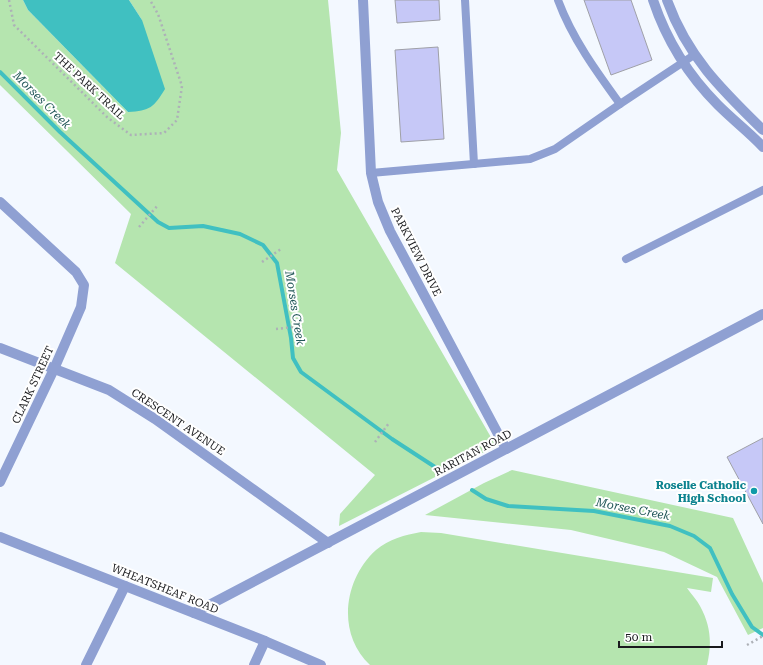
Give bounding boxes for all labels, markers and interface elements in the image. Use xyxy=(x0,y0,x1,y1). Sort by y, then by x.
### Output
street label: THE PARK TRAIL xyxy=(51,50,128,123)
water label: Morses Creek xyxy=(10,68,74,132)
street label: PARKVIEW DRIVE xyxy=(388,206,444,298)
water label: Morses Creek xyxy=(282,269,308,347)
street label: CLARK STREET xyxy=(9,344,57,426)
street label: CRESCENT AVENUE xyxy=(129,386,227,458)
street label: RARITAN ROAD xyxy=(432,427,514,479)
place label: Roselle Catholic High School xyxy=(656,479,747,505)
marker: Roselle Catholic High School xyxy=(749,486,759,496)
water label: Morses Creek xyxy=(594,495,672,523)
street label: WHEATSHEAF ROAD xyxy=(110,562,220,616)
scale bar xyxy=(619,623,722,649)
text: 50 m xyxy=(625,630,652,644)

